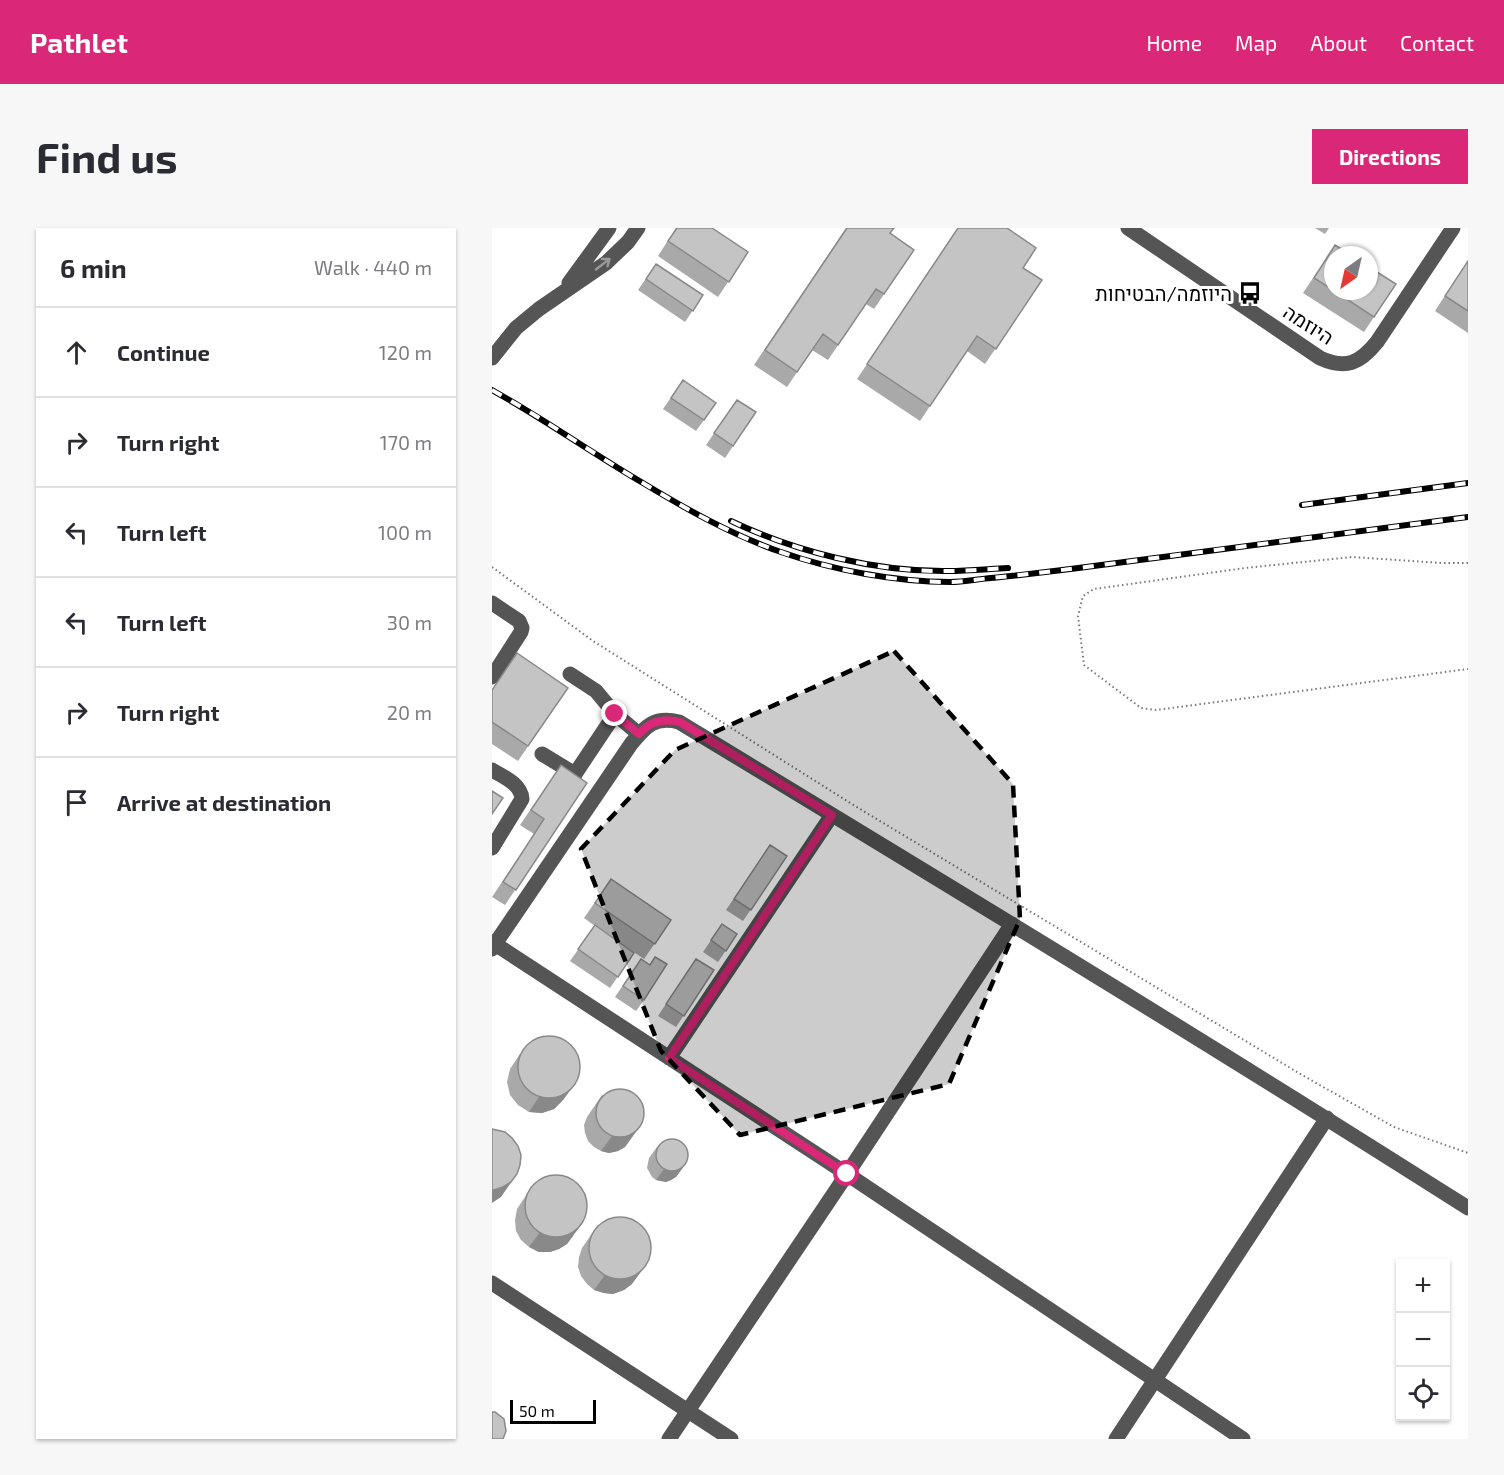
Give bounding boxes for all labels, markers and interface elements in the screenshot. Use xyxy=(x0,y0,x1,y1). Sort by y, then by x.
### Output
text: Pathlet xyxy=(30,25,128,59)
text: Home xyxy=(1146,30,1202,55)
text: Map xyxy=(1235,30,1277,55)
text: About xyxy=(1310,30,1367,55)
text: Contact xyxy=(1400,30,1474,55)
button: Directions xyxy=(1312,129,1468,184)
text: Find us xyxy=(36,131,178,181)
north arrow xyxy=(1324,246,1378,300)
text: 6 min xyxy=(60,252,127,283)
text: Walk · 440 m xyxy=(314,255,432,279)
one-way arrow xyxy=(595,258,611,271)
bus stop icon: היוזמה/הבטיחות xyxy=(1237,280,1263,306)
place label: היוזמה/הבטיחות xyxy=(1095,281,1232,305)
street label: היוזמה xyxy=(1279,299,1339,349)
icon: ahead xyxy=(60,336,93,369)
text: Continue xyxy=(117,339,210,365)
text: 120 m xyxy=(379,340,432,364)
icon: right xyxy=(60,426,93,459)
text: Turn right xyxy=(117,429,219,455)
text: 170 m xyxy=(380,430,432,454)
icon: left xyxy=(60,516,93,549)
text: Turn left xyxy=(117,519,206,545)
text: 100 m xyxy=(378,520,432,544)
icon: left xyxy=(60,606,93,639)
text: Turn left xyxy=(117,609,206,635)
text: 30 m xyxy=(387,610,432,634)
icon: right xyxy=(60,696,93,729)
text: Turn right xyxy=(117,699,219,725)
text: 20 m xyxy=(387,700,432,724)
route end xyxy=(601,700,627,726)
icon: arrive xyxy=(60,786,93,819)
text: Arrive at destination xyxy=(117,789,331,815)
route start xyxy=(833,1160,859,1186)
map controls xyxy=(1396,1259,1450,1421)
button: + xyxy=(1396,1259,1450,1313)
button: − xyxy=(1396,1313,1450,1367)
button: locate xyxy=(1396,1367,1450,1421)
scale bar xyxy=(510,1397,596,1424)
text: 50 m xyxy=(519,1401,555,1420)

